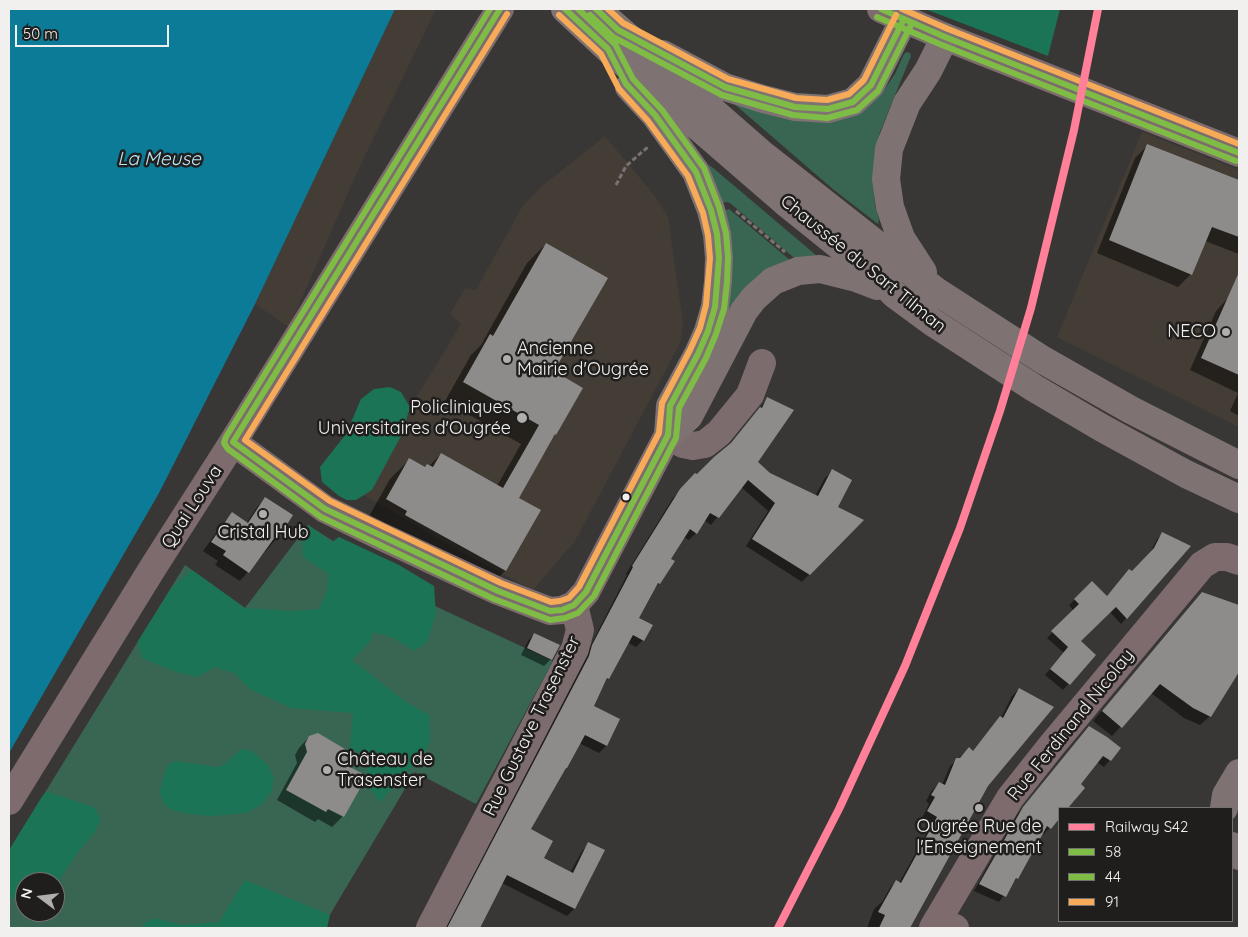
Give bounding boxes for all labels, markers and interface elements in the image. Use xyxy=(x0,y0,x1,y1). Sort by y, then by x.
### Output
scale bar xyxy=(18,15,171,47)
text: 50 m xyxy=(23,24,58,43)
water label: La Meuse xyxy=(117,148,201,170)
street label: Chaussée du Sart Tilman xyxy=(776,190,950,338)
place label: NECO xyxy=(1167,321,1216,343)
marker: NECO xyxy=(1220,326,1232,338)
place label: Ancienne Mairie d'Ougrée xyxy=(517,338,649,380)
marker: Ancienne Mairie d'Ougrée xyxy=(501,353,513,365)
place label: Policliniques Universitaires d'Ougrée xyxy=(318,397,511,439)
marker: Policliniques Universitaires d'Ougrée xyxy=(515,411,529,425)
street label: Quai Louva xyxy=(157,461,227,553)
unlabelled marker xyxy=(621,492,631,502)
marker: Cristal Hub xyxy=(257,508,269,520)
place label: Cristal Hub xyxy=(217,522,309,544)
street label: Rue Gustave Trasenster xyxy=(479,632,585,820)
street label: Rue Ferdinand Nicolay xyxy=(1003,645,1139,805)
place label: Château de Trasenster xyxy=(337,749,433,792)
marker: Château de Trasenster xyxy=(321,764,333,776)
marker: Ougrée Rue de l'Enseignement xyxy=(973,802,985,814)
legend xyxy=(1058,807,1233,922)
place label: Ougrée Rue de l'Enseignement xyxy=(916,816,1042,859)
text: Railway S42 xyxy=(1105,817,1188,836)
text: 58 xyxy=(1105,842,1121,861)
text: 44 xyxy=(1105,867,1121,886)
north arrow xyxy=(15,872,65,922)
text: N xyxy=(16,886,37,901)
text: 91 xyxy=(1105,892,1119,911)

